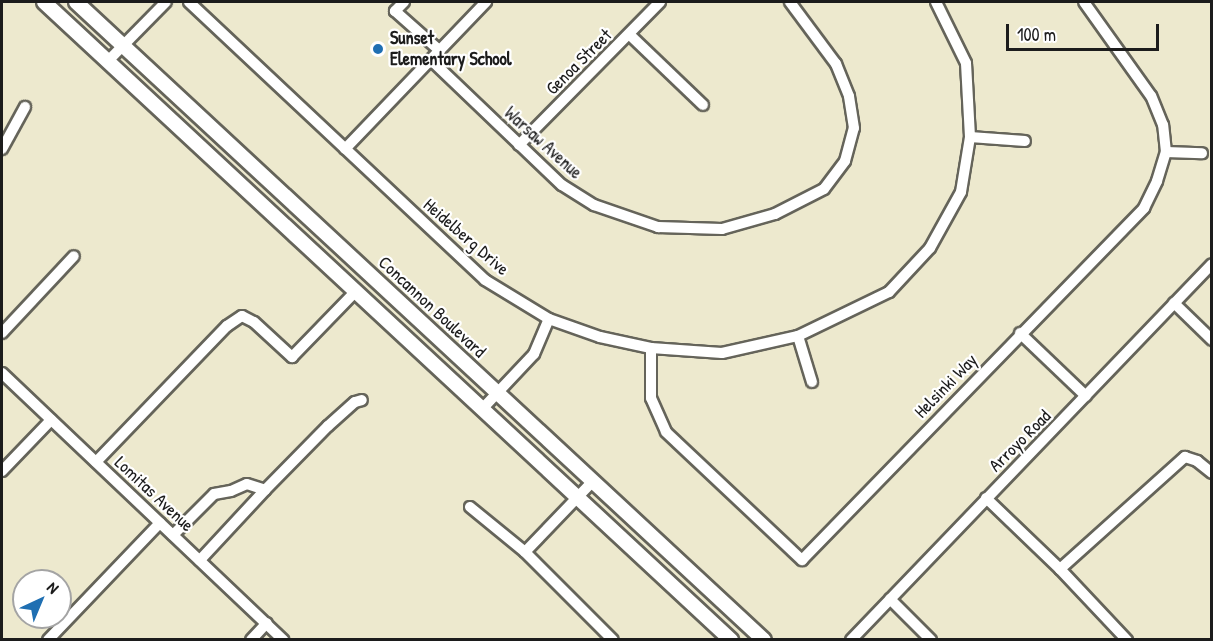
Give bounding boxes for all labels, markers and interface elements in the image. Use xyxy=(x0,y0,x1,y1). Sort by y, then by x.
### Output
scale bar xyxy=(1009,12,1162,50)
text: 100 m xyxy=(1017,22,1056,47)
street label: Genoa Street xyxy=(542,25,616,99)
place label: Sunset Elementary School xyxy=(390,28,511,70)
marker: Sunset Elementary School xyxy=(371,42,385,56)
street label: Warsaw Avenue xyxy=(500,102,586,184)
street label: Heidelberg Drive xyxy=(419,194,513,280)
street label: Concannon Boulevard xyxy=(374,252,490,362)
street label: Helsinki Way xyxy=(910,349,982,423)
street label: Arroyo Road xyxy=(985,406,1055,476)
street label: Lomitas Avenue xyxy=(110,452,198,536)
north arrow xyxy=(12,569,72,629)
text: N xyxy=(42,577,64,598)

